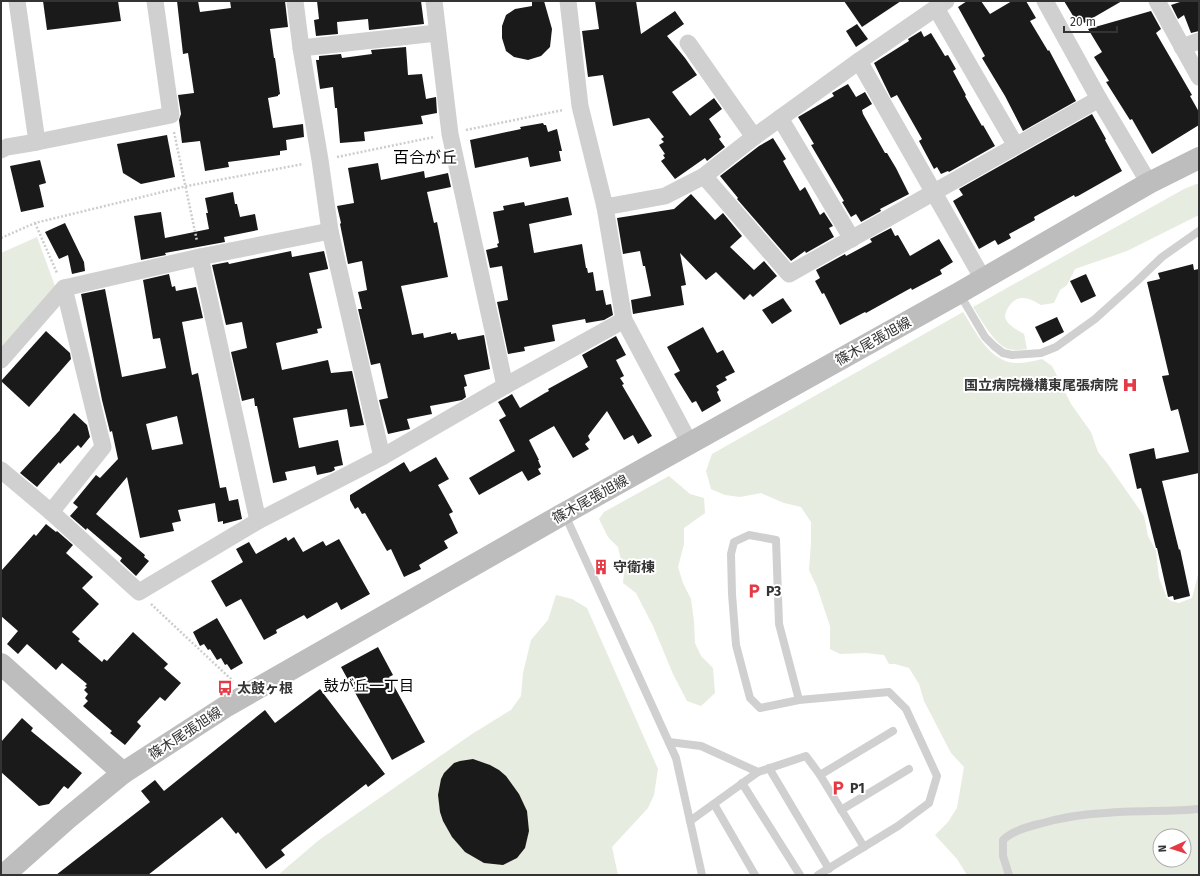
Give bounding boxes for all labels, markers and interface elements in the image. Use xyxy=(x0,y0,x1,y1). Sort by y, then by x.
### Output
scale bar xyxy=(1064,8,1117,34)
text: 20 m xyxy=(1070,15,1096,29)
district label: 百合が丘 xyxy=(393,148,457,167)
street label: 篠木尾張旭線 xyxy=(832,314,914,369)
hospital icon: 国立病院機構東尾張病院 xyxy=(1121,376,1139,394)
place label: 国立病院機構東尾張病院 xyxy=(964,377,1118,394)
street label: 篠木尾張旭線 xyxy=(549,472,631,527)
building icon: 守衛棟 xyxy=(592,558,610,576)
place label: 守衛棟 xyxy=(613,559,655,576)
parking icon: P3 xyxy=(745,582,763,600)
place label: P3 xyxy=(766,583,781,600)
district label: 鼓が丘一丁目 xyxy=(324,677,414,695)
bus stop icon: 太鼓ヶ根 xyxy=(216,679,234,697)
place label: 太鼓ヶ根 xyxy=(237,680,293,697)
street label: 篠木尾張旭線 xyxy=(145,703,225,763)
parking icon: P1 xyxy=(829,779,847,797)
place label: P1 xyxy=(850,780,865,797)
north arrow xyxy=(1152,828,1192,868)
text: N xyxy=(1156,845,1169,852)

